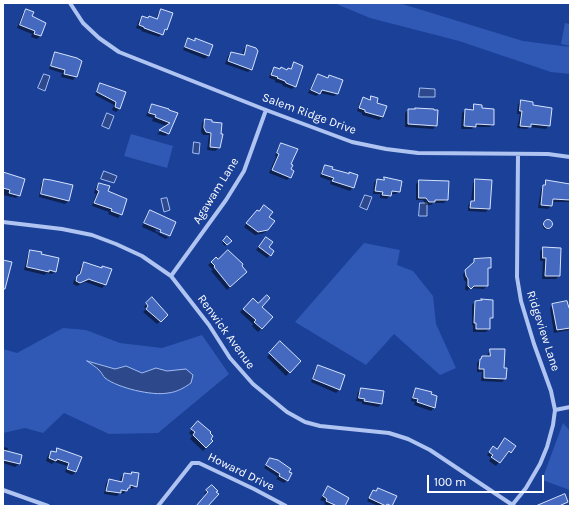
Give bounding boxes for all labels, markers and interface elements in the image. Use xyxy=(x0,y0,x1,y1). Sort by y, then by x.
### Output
street label: Salem Ridge Drive xyxy=(260,90,358,138)
street label: Agawam Lane xyxy=(190,155,242,227)
street label: Ridgeview Lane xyxy=(523,289,563,373)
street label: Renwick Avenue xyxy=(194,292,258,372)
street label: Howard Drive xyxy=(205,450,277,494)
scale bar xyxy=(429,467,546,493)
text: 100 m xyxy=(434,475,466,489)

